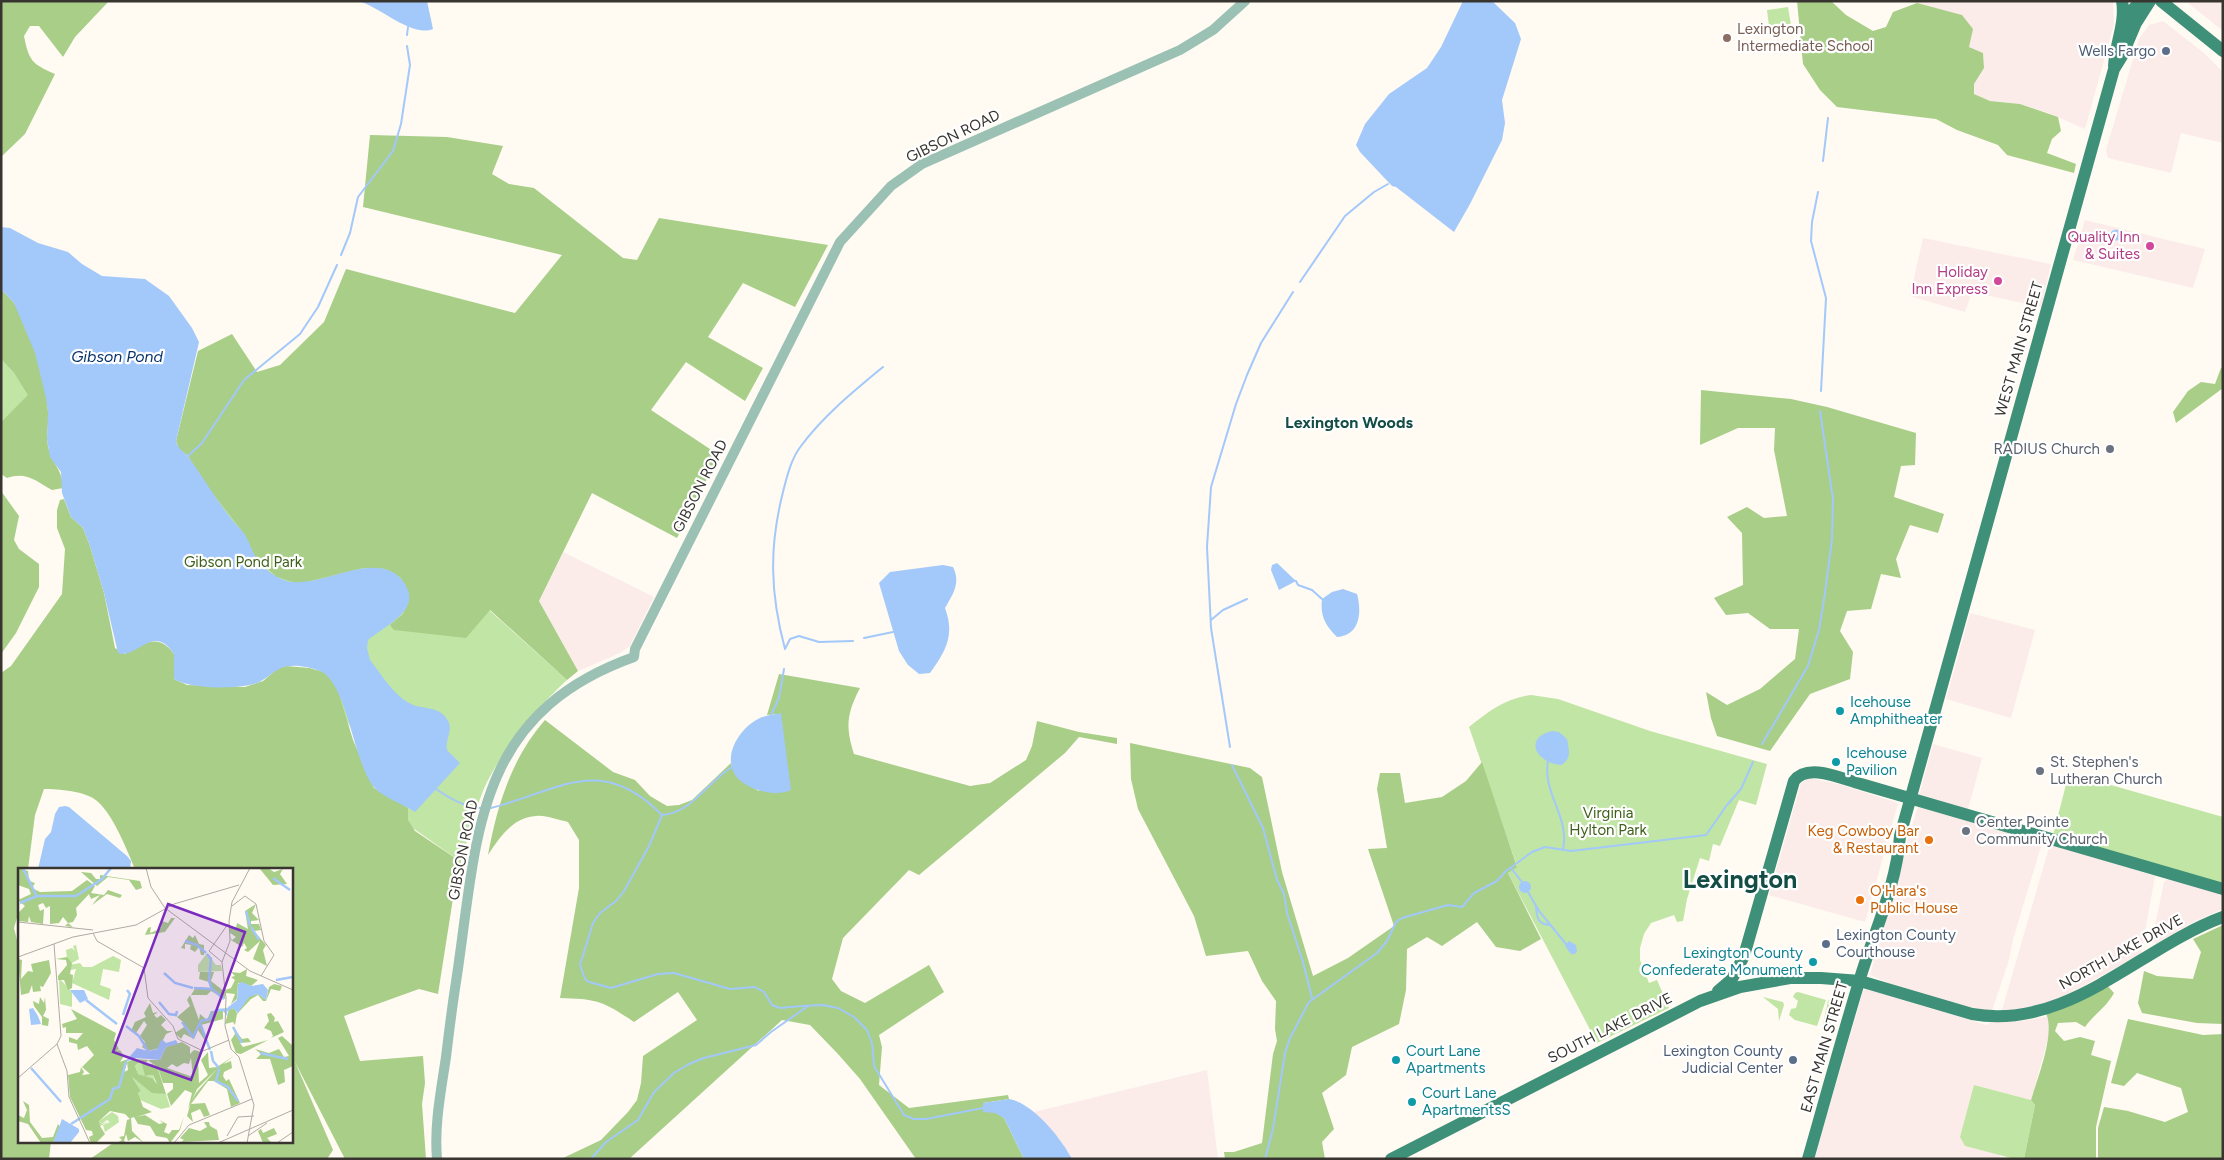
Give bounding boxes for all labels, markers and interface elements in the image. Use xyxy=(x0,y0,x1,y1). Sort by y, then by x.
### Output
place label: Lexington Intermediate School xyxy=(1737,20,1873,55)
marker: Lexington Intermediate School xyxy=(1721,32,1733,44)
place label: Wells Fargo xyxy=(2078,42,2156,60)
marker: Wells Fargo xyxy=(2160,45,2172,57)
street label: GIBSON ROAD xyxy=(903,106,1003,166)
place label: Quality Inn & Suites xyxy=(2067,228,2140,263)
marker: Quality Inn & Suites xyxy=(2144,240,2156,252)
place label: Holiday Inn Express xyxy=(1911,263,1988,298)
marker: Holiday Inn Express xyxy=(1992,275,2004,287)
street label: WEST MAIN STREET xyxy=(1991,279,2047,419)
water label: Gibson Pond xyxy=(71,347,163,366)
district label: Lexington Woods xyxy=(1285,413,1413,432)
street label: GIBSON ROAD xyxy=(669,436,731,536)
place label: RADIUS Church xyxy=(1993,440,2100,458)
marker: RADIUS Church xyxy=(2104,443,2116,455)
park label: Gibson Pond Park xyxy=(184,553,303,571)
place label: Icehouse Amphitheater xyxy=(1850,693,1942,728)
marker: Icehouse Amphitheater xyxy=(1834,705,1846,717)
place label: Icehouse Pavilion xyxy=(1846,744,1907,779)
place label: St. Stephen's Lutheran Church xyxy=(2050,753,2162,788)
marker: Icehouse Pavilion xyxy=(1830,756,1842,768)
marker: St. Stephen's Lutheran Church xyxy=(2034,765,2046,777)
street label: GIBSON ROAD xyxy=(444,798,482,902)
park label: Virginia Hylton Park xyxy=(1569,804,1647,839)
place label: Center Pointe Community Church xyxy=(1976,813,2108,848)
place label: Keg Cowboy Bar & Restaurant xyxy=(1807,822,1919,857)
marker: Center Pointe Community Church xyxy=(1960,825,1972,837)
marker: Keg Cowboy Bar & Restaurant xyxy=(1923,834,1935,846)
district label: Lexington xyxy=(1683,864,1797,894)
inset map xyxy=(18,868,292,1142)
place label: O'Hara's Public House xyxy=(1870,882,1958,917)
marker: O'Hara's Public House xyxy=(1854,894,1866,906)
street label: NORTH LAKE DRIVE xyxy=(2056,911,2186,993)
place label: Lexington County Courthouse xyxy=(1836,926,1956,961)
marker: Lexington County Courthouse xyxy=(1820,938,1832,950)
place label: Lexington County Confederate Monument xyxy=(1641,944,1803,979)
marker: Lexington County Confederate Monument xyxy=(1807,956,1819,968)
street label: EAST MAIN STREET xyxy=(1797,979,1852,1115)
street label: SOUTH LAKE DRIVE xyxy=(1545,989,1675,1067)
place label: Court Lane Apartments xyxy=(1406,1042,1485,1077)
place label: Lexington County Judicial Center xyxy=(1663,1042,1783,1077)
marker: Court Lane Apartments xyxy=(1390,1054,1402,1066)
marker: Lexington County Judicial Center xyxy=(1787,1054,1799,1066)
place label: Court Lane ApartmentsS xyxy=(1422,1084,1511,1119)
marker: Court Lane ApartmentsS xyxy=(1406,1096,1418,1108)

